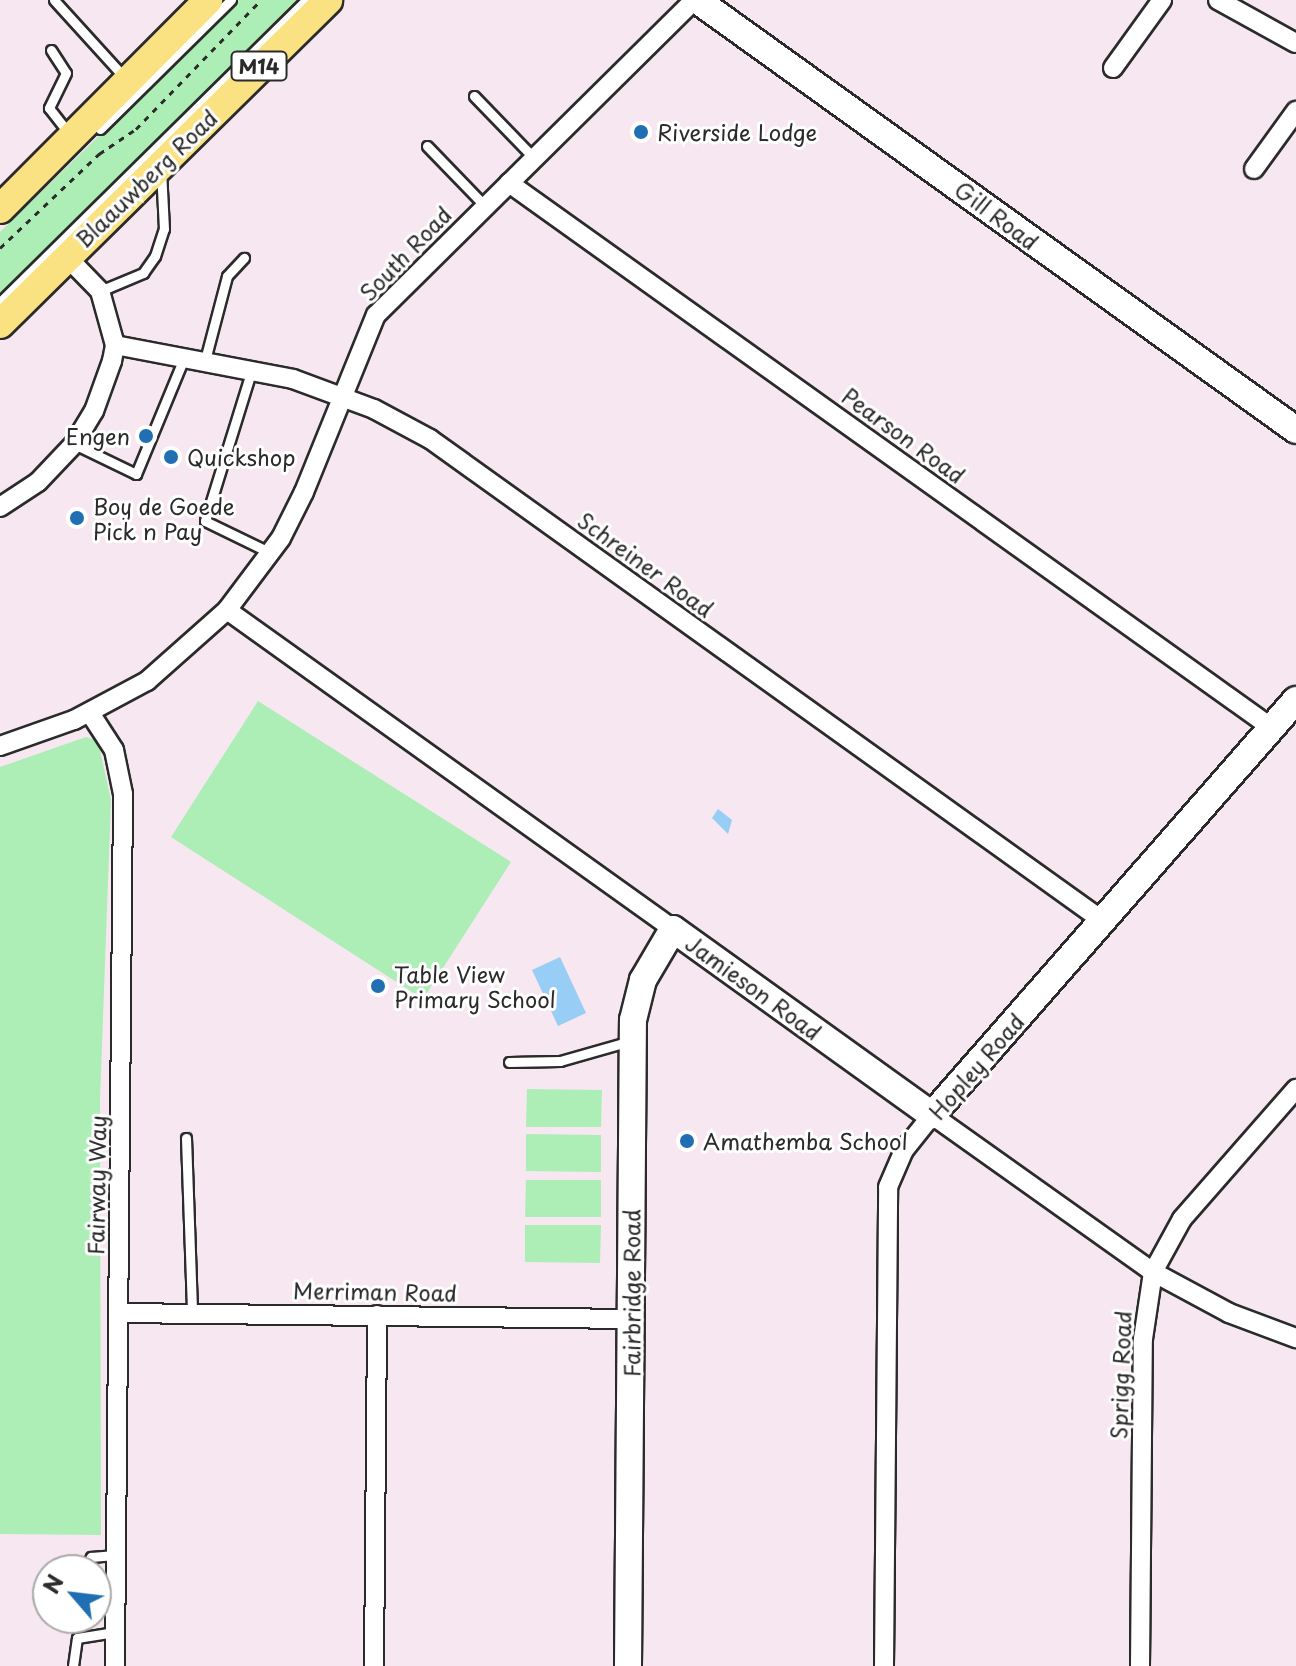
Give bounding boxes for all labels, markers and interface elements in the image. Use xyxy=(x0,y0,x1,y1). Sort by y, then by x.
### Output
road number: M14 xyxy=(229,50,289,82)
street label: Blaauwberg Road xyxy=(70,104,222,252)
place label: Riverside Lodge xyxy=(657,119,818,145)
marker: Riverside Lodge xyxy=(632,123,650,141)
street label: Gill Road xyxy=(950,175,1044,255)
street label: South Road xyxy=(354,200,456,306)
street label: Pearson Road xyxy=(838,382,970,488)
place label: Engen xyxy=(66,423,130,449)
marker: Engen xyxy=(137,427,155,445)
place label: Quickshop xyxy=(187,444,295,470)
marker: Quickshop xyxy=(162,448,180,466)
place label: Boy de Goede Pick n Pay xyxy=(93,492,237,544)
street label: Schreiner Road xyxy=(573,506,719,622)
marker: Boy de Goede Pick n Pay xyxy=(68,509,86,527)
street label: Jamieson Road xyxy=(682,930,826,1044)
place label: Table View Primary School xyxy=(394,960,556,1012)
marker: Table View Primary School xyxy=(369,977,387,995)
street label: Hopley Road xyxy=(922,1007,1030,1125)
street label: Fairway Way xyxy=(82,1115,110,1255)
place label: Amathemba School xyxy=(703,1128,909,1154)
marker: Amathemba School xyxy=(678,1132,696,1150)
street label: Fairbridge Road xyxy=(618,1209,644,1377)
street label: Merriman Road xyxy=(293,1276,457,1306)
street label: Sprigg Road xyxy=(1105,1311,1135,1439)
north arrow xyxy=(32,1554,112,1634)
text: N xyxy=(33,1568,71,1599)

